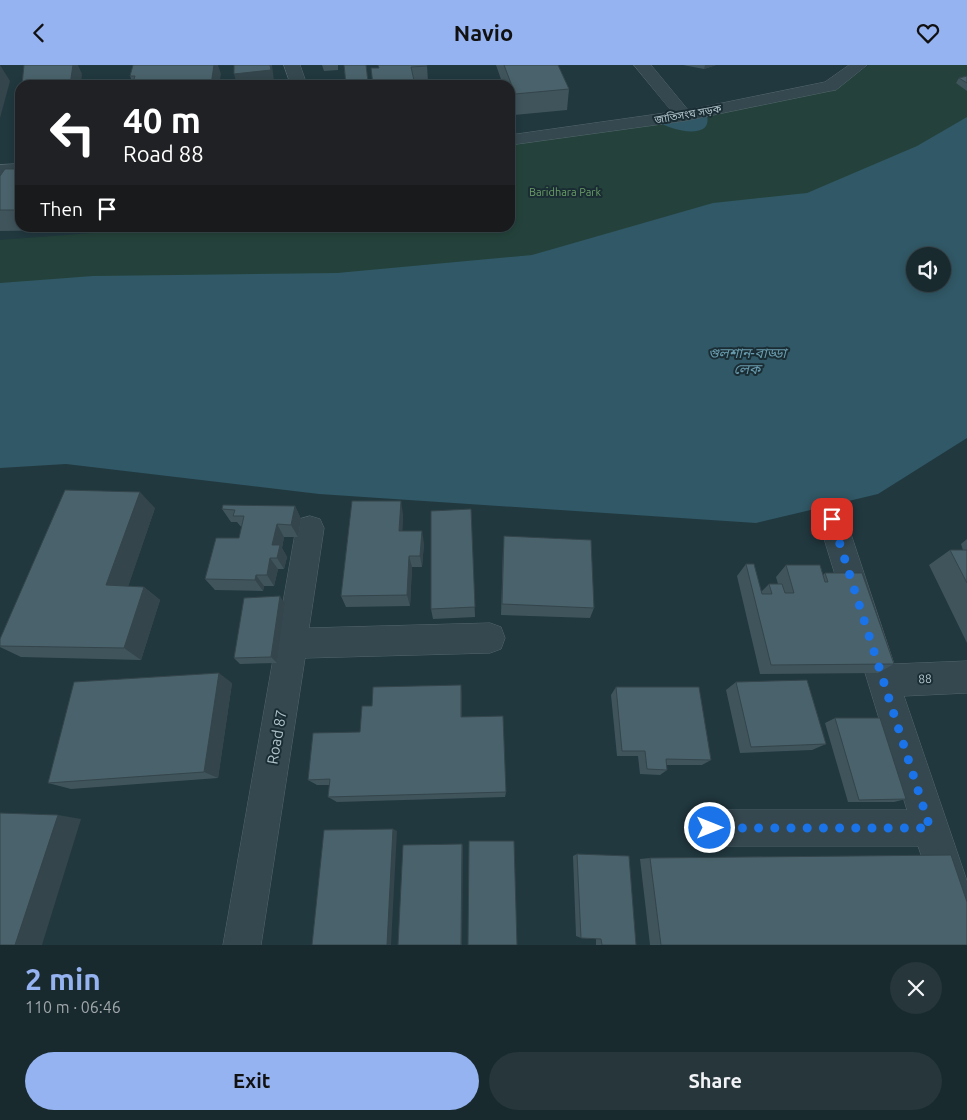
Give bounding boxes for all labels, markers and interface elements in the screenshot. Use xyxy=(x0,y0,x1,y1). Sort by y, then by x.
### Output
icon: back xyxy=(25,19,53,47)
icon: heart xyxy=(914,19,942,47)
text: Navio xyxy=(454,20,513,45)
icon: left xyxy=(40,100,105,165)
text: 40 m xyxy=(123,100,201,140)
street label: জাতিসংঘ সড়ক xyxy=(653,102,722,126)
text: Road 88 xyxy=(123,141,204,166)
park label: Baridhara Park xyxy=(529,186,601,198)
icon: arrive xyxy=(93,195,121,223)
text: Then xyxy=(40,198,83,220)
map controls xyxy=(906,247,951,292)
button: sound xyxy=(906,247,951,292)
water label: গুলশান-বাড্ডা লেক xyxy=(708,345,789,377)
pin xyxy=(811,498,853,540)
icon: arrive xyxy=(818,505,846,533)
street label: 88 xyxy=(918,672,932,685)
street label: Road 87 xyxy=(263,708,290,765)
position arrow xyxy=(683,801,735,853)
text: 2 min xyxy=(25,962,101,996)
button: close xyxy=(890,962,942,1014)
text: 110 m · 06:46 xyxy=(25,998,121,1016)
button: Exit xyxy=(25,1052,479,1110)
button: Share xyxy=(489,1052,942,1110)

